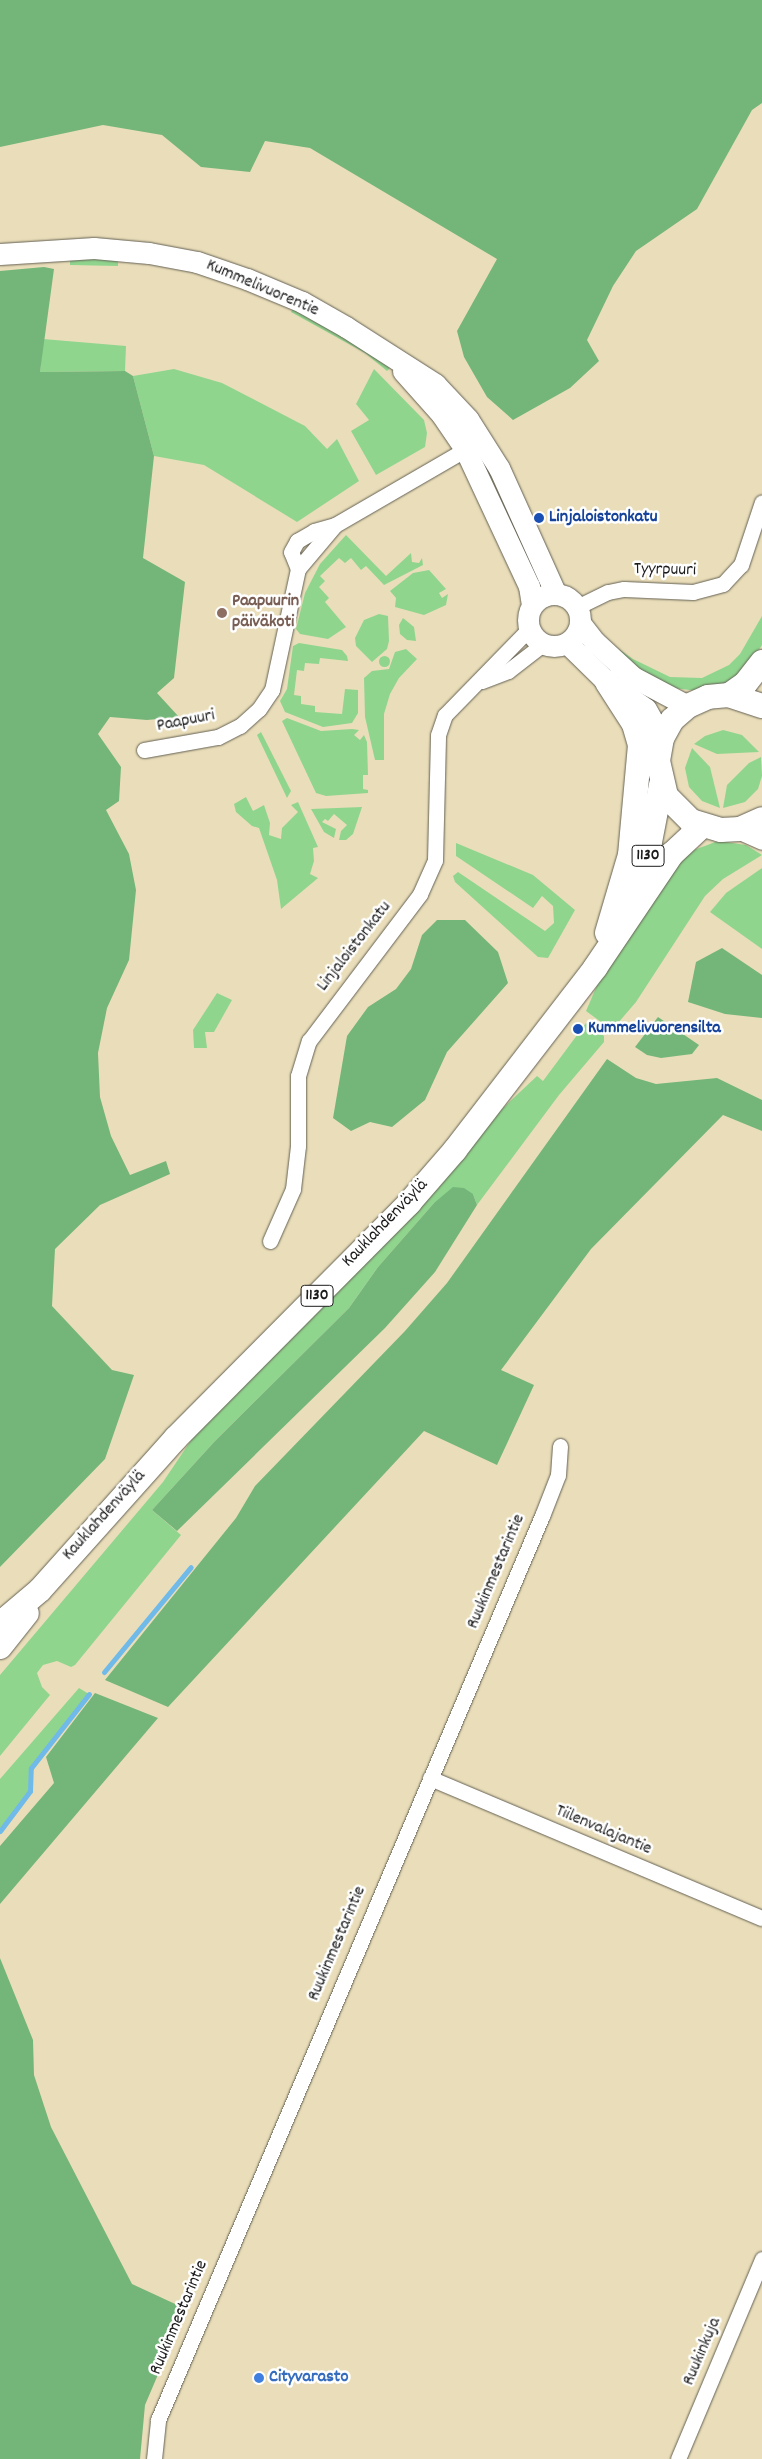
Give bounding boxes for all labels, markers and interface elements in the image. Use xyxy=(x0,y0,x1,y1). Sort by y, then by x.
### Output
street label: Kummelivuorentie xyxy=(202,256,322,322)
place label: Linjaloistonkatu xyxy=(549,507,657,529)
marker: Linjaloistonkatu xyxy=(533,512,545,524)
street label: Tyyrpuuri xyxy=(634,560,696,582)
place label: Paapuurin päiväkoti xyxy=(232,592,299,634)
marker: Paapuurin päiväkoti xyxy=(216,607,228,619)
street label: Paapuuri xyxy=(155,706,217,738)
road number: 1130 xyxy=(630,842,666,869)
street label: Linjaloistonkatu xyxy=(313,898,397,996)
place label: Kummelivuorensilta xyxy=(588,1018,721,1040)
marker: Kummelivuorensilta xyxy=(572,1023,584,1035)
street label: Kauklahdenväylä xyxy=(338,1175,434,1273)
road number: 1130 xyxy=(300,1282,334,1310)
street label: Kauklahdenväylä xyxy=(59,1466,151,1566)
street label: Ruukinmestarintie xyxy=(463,1511,531,1633)
street label: Tiilenvalajantie xyxy=(552,1801,654,1861)
street label: Ruukinmestarintie xyxy=(304,1883,372,2005)
street label: Ruukinmestarintie xyxy=(146,2257,214,2379)
street label: Ruukinkuja xyxy=(679,2315,727,2389)
place label: Cityvarasto xyxy=(269,2367,348,2389)
marker: Cityvarasto xyxy=(253,2372,265,2384)

